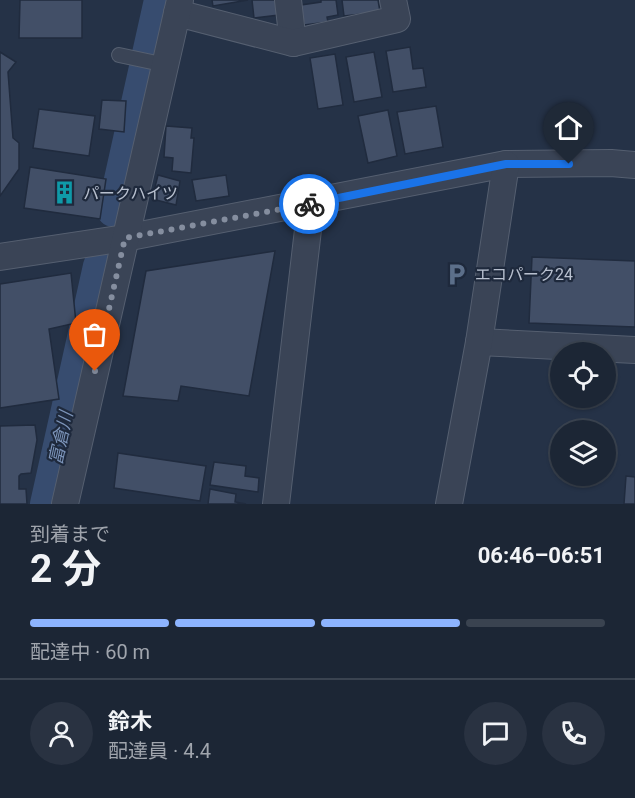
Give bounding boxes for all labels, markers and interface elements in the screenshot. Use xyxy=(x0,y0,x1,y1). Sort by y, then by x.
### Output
pin xyxy=(543,102,594,164)
icon: home xyxy=(552,111,585,144)
courier xyxy=(279,174,339,234)
building icon: パークハイツ xyxy=(52,180,78,206)
place label: パークハイツ xyxy=(83,184,178,203)
icon: bike xyxy=(293,188,326,221)
parking icon: エコパーク24 xyxy=(444,261,470,287)
place label: エコパーク24 xyxy=(475,265,573,284)
pin xyxy=(69,309,120,371)
icon: bag xyxy=(78,318,111,351)
map controls xyxy=(550,342,616,486)
button: locate xyxy=(550,342,616,408)
water label: 富倉川 xyxy=(45,407,77,466)
button: layers xyxy=(550,420,616,486)
text: 到着まで xyxy=(30,522,110,546)
text: 06:46–06:51 xyxy=(478,543,605,568)
text: 2 分 xyxy=(30,546,101,592)
text: 配達中 · 60 m xyxy=(30,640,150,664)
button: person xyxy=(30,702,93,765)
button: chat xyxy=(464,702,527,765)
button: phone xyxy=(542,702,605,765)
text: 鈴木 xyxy=(108,709,152,734)
text: 配達員 · 4.4 xyxy=(108,739,211,763)

